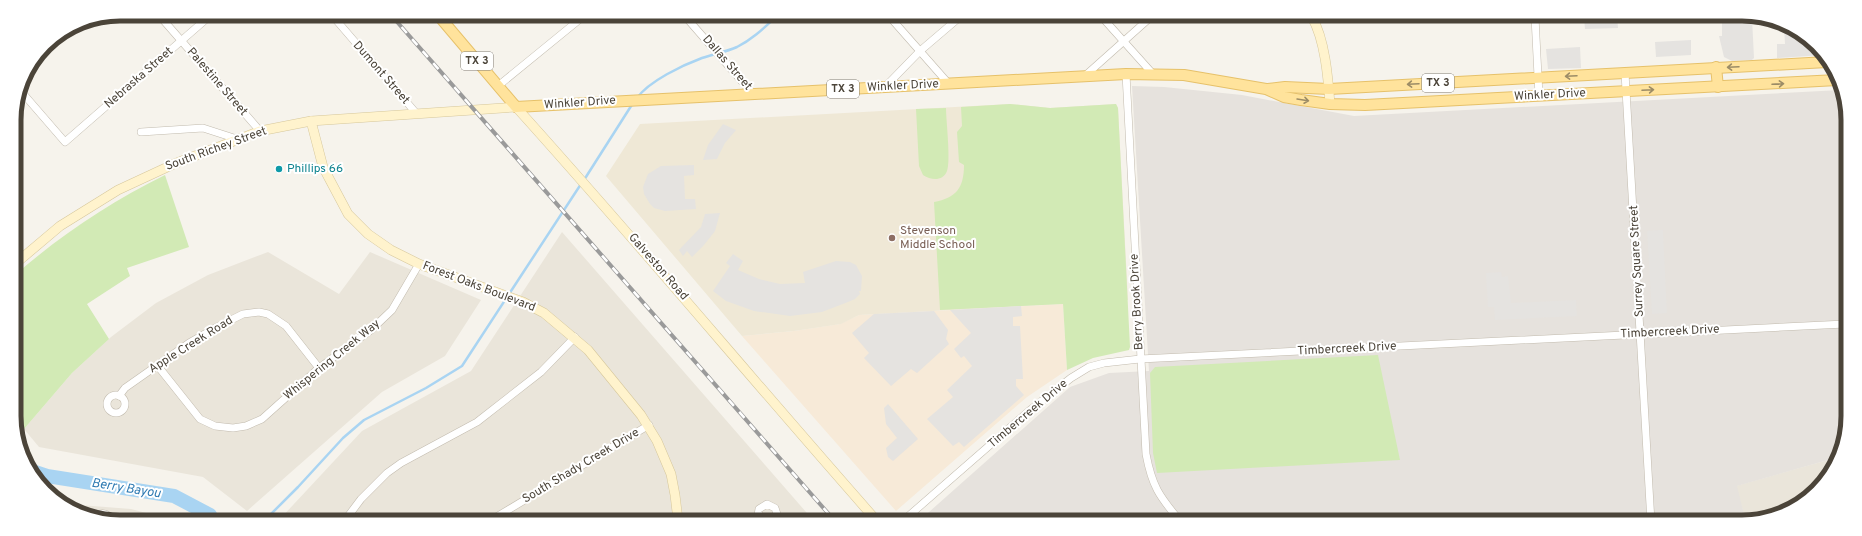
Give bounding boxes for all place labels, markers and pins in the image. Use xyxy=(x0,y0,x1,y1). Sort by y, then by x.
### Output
place label: Phillips 66 xyxy=(287,161,343,177)
marker: Phillips 66 xyxy=(274,164,284,174)
place label: Stevenson Middle School xyxy=(900,223,975,253)
marker: Stevenson Middle School xyxy=(887,233,897,243)

